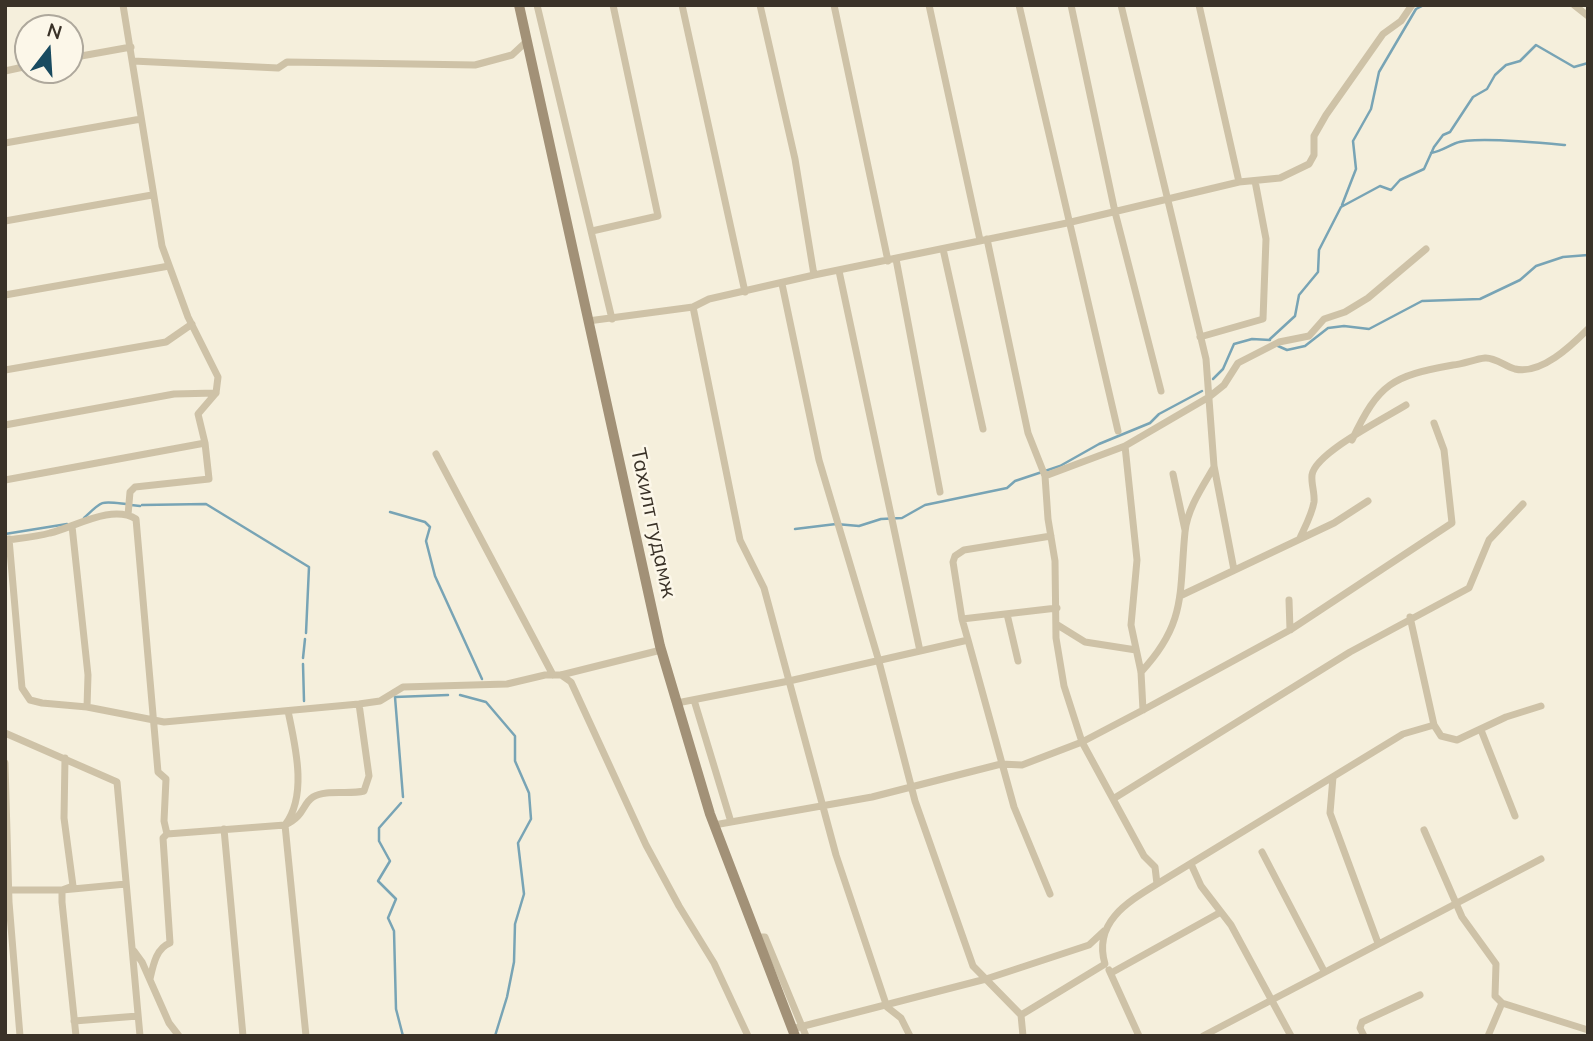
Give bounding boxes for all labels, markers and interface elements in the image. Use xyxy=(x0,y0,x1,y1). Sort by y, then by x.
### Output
north arrow xyxy=(14,14,84,84)
text: N xyxy=(44,17,65,44)
street label: Тахилт гудамж xyxy=(625,446,681,600)

